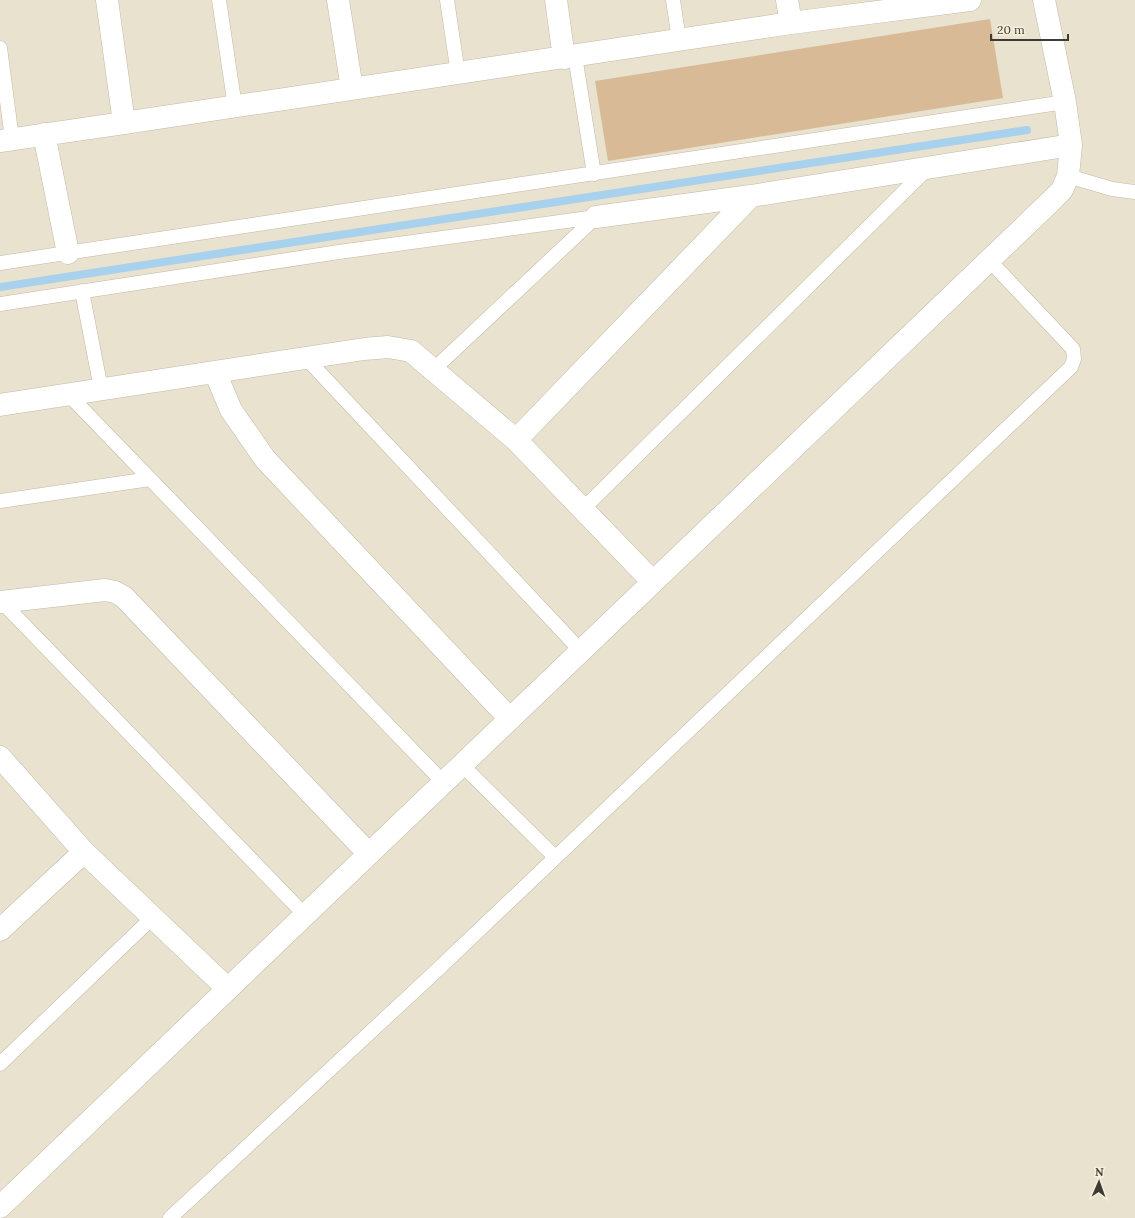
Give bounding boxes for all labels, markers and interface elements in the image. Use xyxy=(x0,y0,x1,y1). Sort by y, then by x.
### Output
scale bar xyxy=(991,16,1068,42)
text: 20 m xyxy=(997,22,1025,37)
north arrow xyxy=(1079,1162,1119,1202)
text: N xyxy=(1095,1165,1104,1179)

